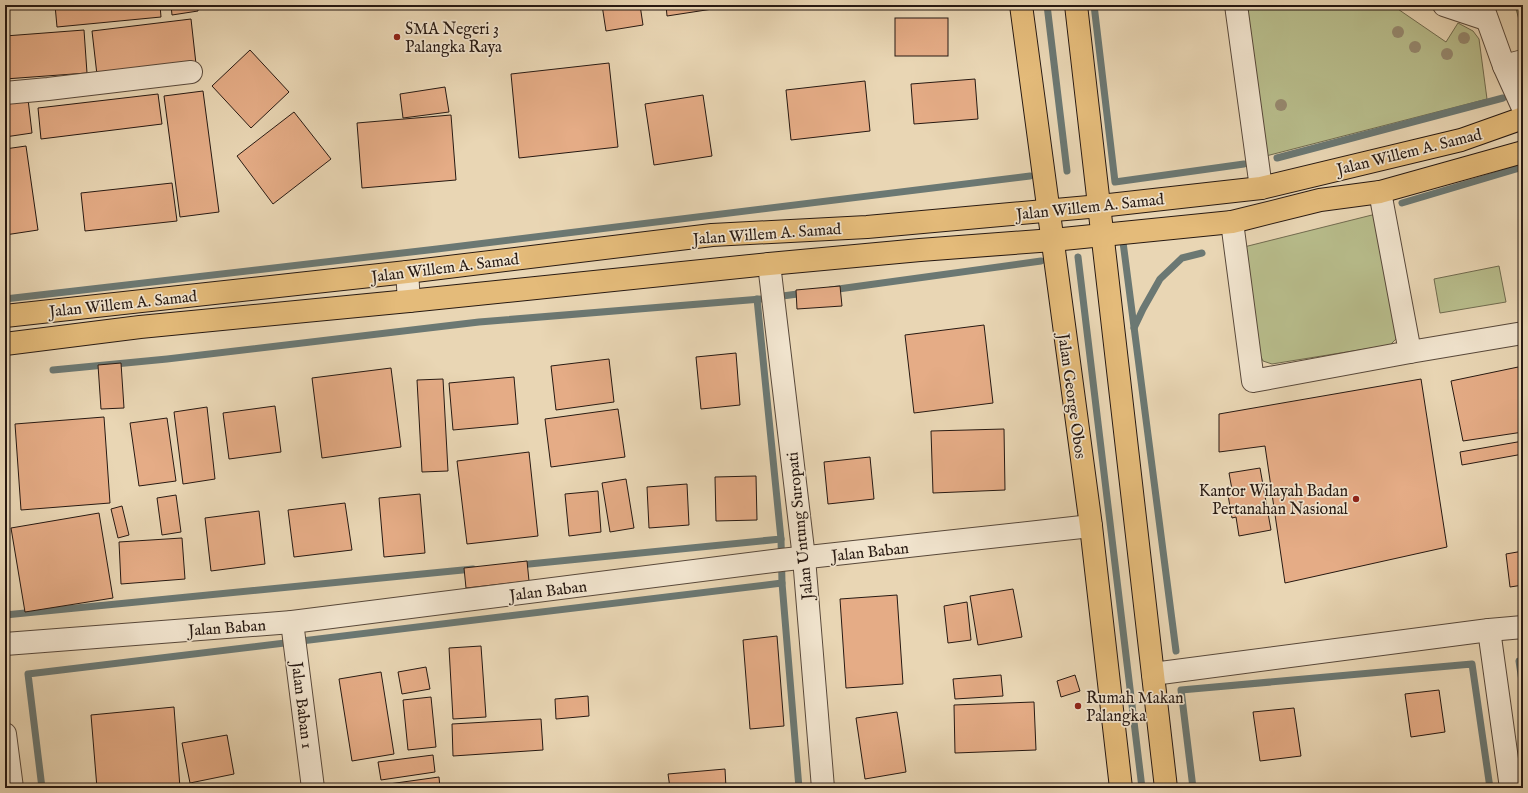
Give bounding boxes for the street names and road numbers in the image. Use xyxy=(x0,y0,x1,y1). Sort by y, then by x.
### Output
street label: Jalan Willem A. Samad xyxy=(1333,125,1485,181)
street label: Jalan Willem A. Samad xyxy=(1013,190,1166,226)
street label: Jalan Willem A. Samad xyxy=(690,220,842,250)
street label: Jalan Willem A. Samad xyxy=(368,250,521,288)
street label: Jalan Willem A. Samad xyxy=(46,287,199,323)
street label: Jalan George Obos xyxy=(1052,330,1090,461)
street label: Jalan Untung Suropati xyxy=(783,451,819,603)
street label: Jalan Baban xyxy=(828,539,910,567)
street label: Jalan Baban xyxy=(506,577,589,607)
street label: Jalan Baban xyxy=(186,616,267,642)
street label: Jalan Baban 1 xyxy=(286,659,316,750)

